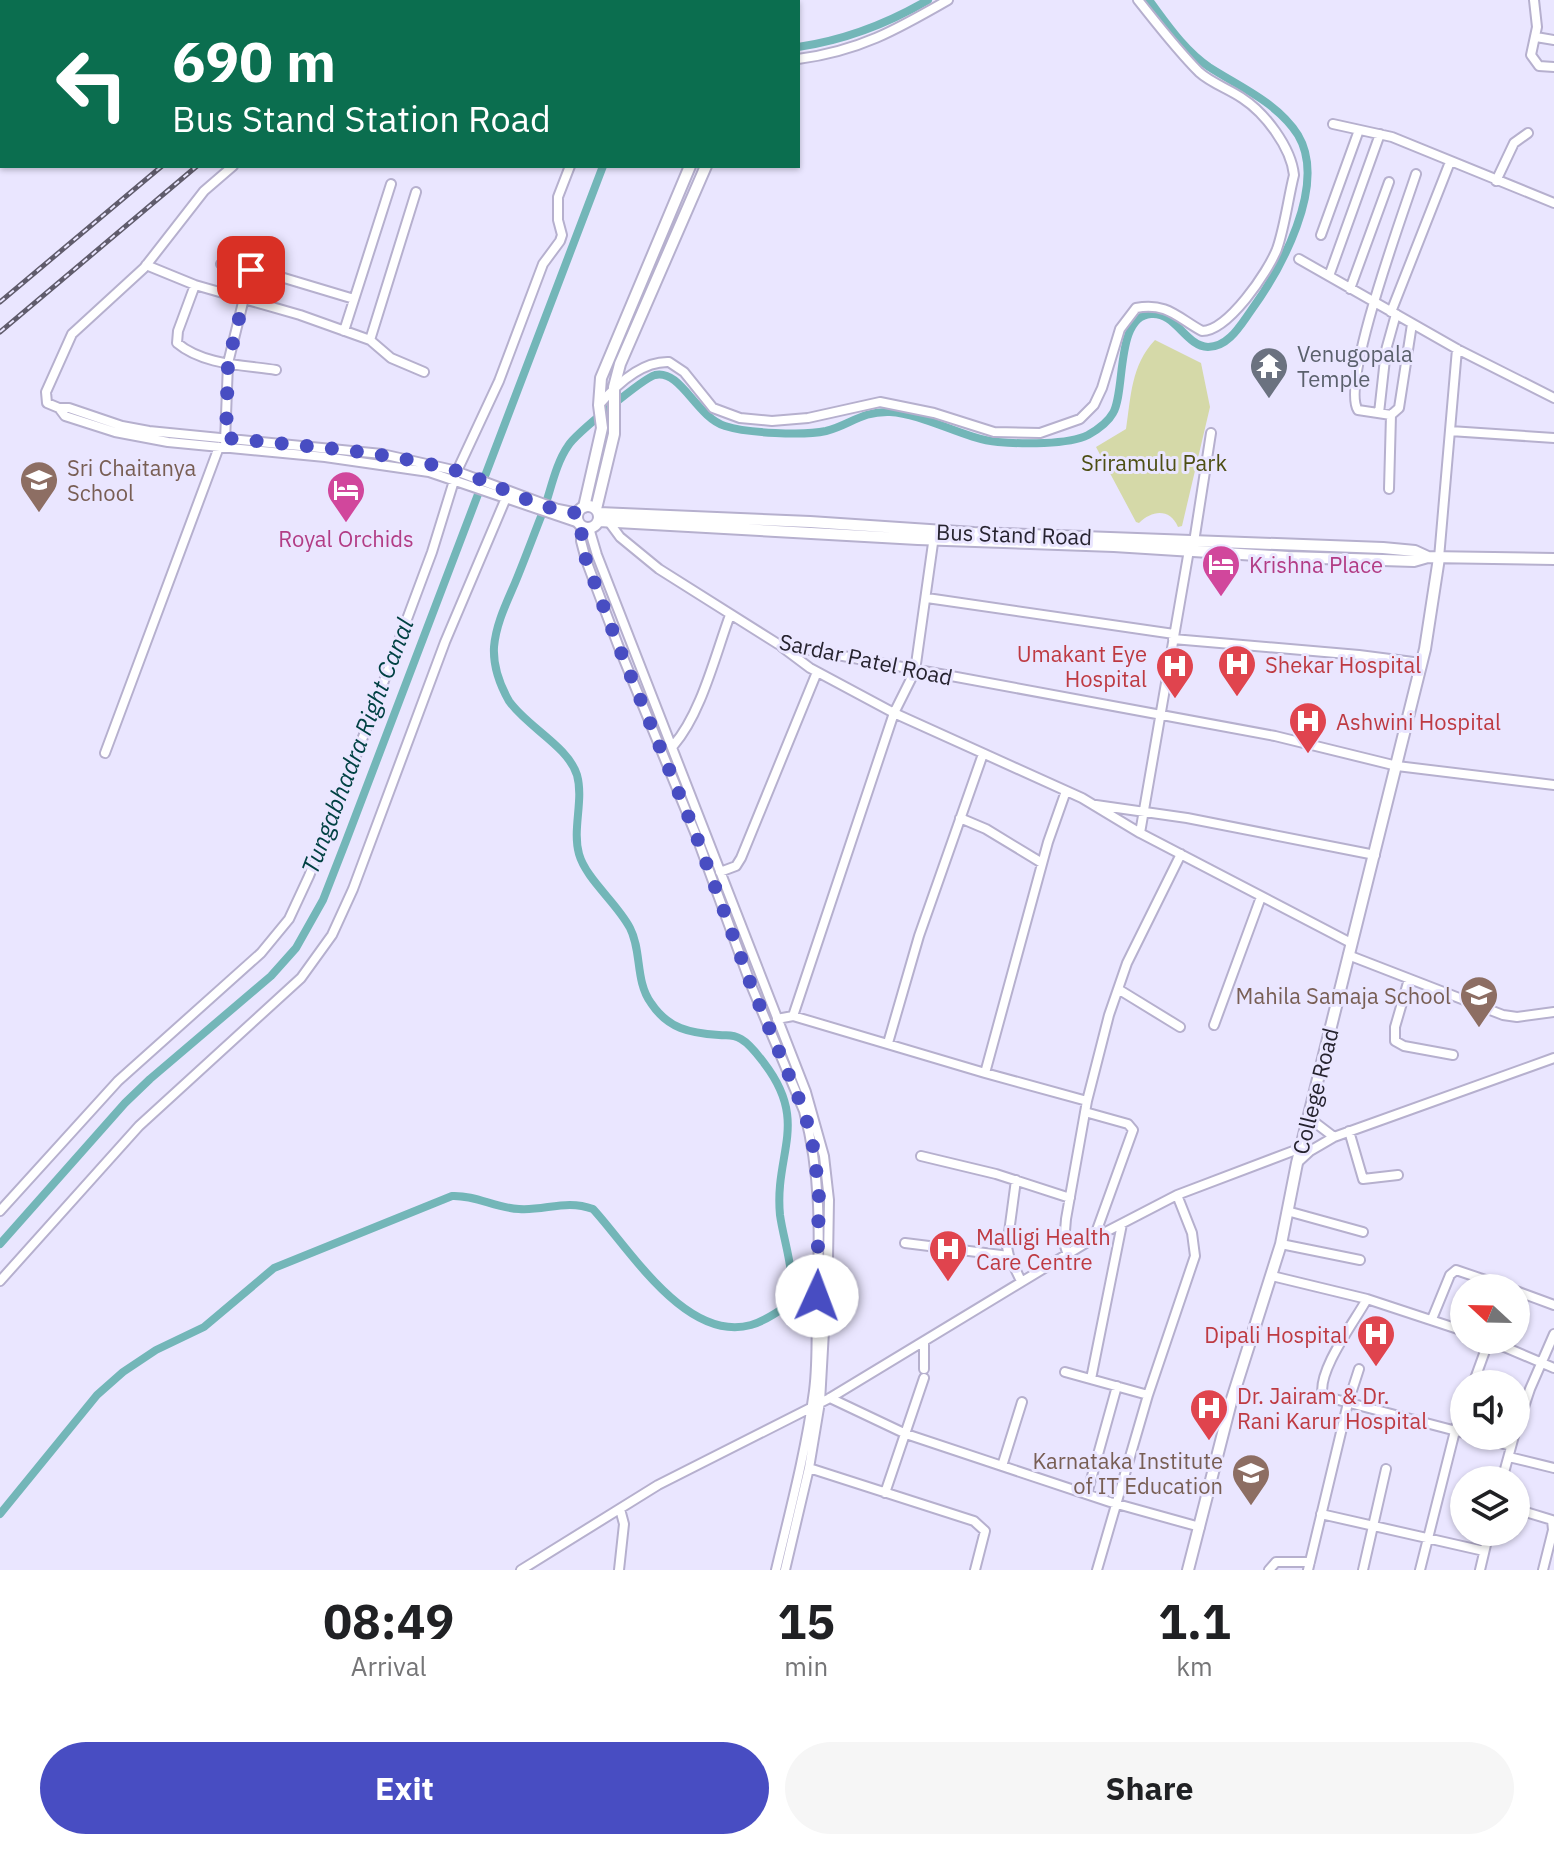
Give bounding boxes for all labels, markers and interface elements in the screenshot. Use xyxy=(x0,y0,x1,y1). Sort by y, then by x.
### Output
text: 690 m xyxy=(172,25,336,97)
icon: left xyxy=(40,32,144,136)
text: Bus Stand Station Road xyxy=(172,95,551,142)
pin xyxy=(217,236,285,304)
icon: arrive xyxy=(229,248,273,292)
place label: Venugopala Temple xyxy=(1297,339,1413,393)
temple icon: Venugopala Temple xyxy=(1248,345,1290,400)
park label: Sriramulu Park xyxy=(1081,448,1227,477)
place label: Sri Chaitanya School xyxy=(67,453,196,507)
school or university icon: Sri Chaitanya School xyxy=(18,459,60,514)
hotel icon: Royal Orchids xyxy=(325,469,367,524)
street label: Bus Stand Road xyxy=(936,517,1092,551)
place label: Royal Orchids xyxy=(278,524,414,553)
hotel icon: Krishna Place xyxy=(1200,543,1242,598)
place label: Krishna Place xyxy=(1249,550,1383,579)
water label: Tungabhadra Right Canal xyxy=(293,613,421,878)
street label: Sardar Patel Road xyxy=(777,626,955,692)
place label: Umakant Eye Hospital xyxy=(1017,639,1147,693)
hospital icon: Shekar Hospital xyxy=(1216,643,1258,698)
hospital icon: Umakant Eye Hospital xyxy=(1154,645,1196,700)
place label: Shekar Hospital xyxy=(1265,650,1421,679)
hospital icon: Ashwini Hospital xyxy=(1287,700,1329,755)
place label: Ashwini Hospital xyxy=(1336,707,1501,736)
school or university icon: Mahila Samaja School xyxy=(1458,974,1500,1029)
place label: Mahila Samaja School xyxy=(1236,981,1451,1010)
street label: College Road xyxy=(1285,1025,1345,1157)
place label: Malligi Health Care Centre xyxy=(976,1222,1111,1276)
hospital icon: Malligi Health Care Centre xyxy=(927,1228,969,1283)
position arrow xyxy=(775,1254,859,1338)
north arrow xyxy=(1450,1274,1530,1354)
map controls xyxy=(1450,1274,1530,1546)
hospital icon: Dipali Hospital xyxy=(1355,1313,1397,1368)
place label: Dipali Hospital xyxy=(1204,1320,1348,1349)
button: sound xyxy=(1450,1370,1530,1450)
place label: Dr. Jairam & Dr. Rani Karur Hospital xyxy=(1237,1381,1427,1435)
hospital icon: Dr. Jairam & Dr. Rani Karur Hospital xyxy=(1188,1387,1230,1442)
place label: Karnataka Institute of IT Education xyxy=(1032,1446,1223,1500)
school or university icon: Karnataka Institute of IT Education xyxy=(1230,1452,1272,1507)
button: layers xyxy=(1450,1466,1530,1546)
text: 08:49 xyxy=(323,1590,454,1652)
text: 15 xyxy=(777,1590,835,1652)
text: 1.1 xyxy=(1158,1590,1231,1652)
text: Arrival xyxy=(351,1649,427,1683)
text: min xyxy=(784,1649,828,1683)
text: km xyxy=(1176,1649,1213,1683)
button: Exit xyxy=(40,1742,769,1834)
button: Share xyxy=(785,1742,1514,1834)

